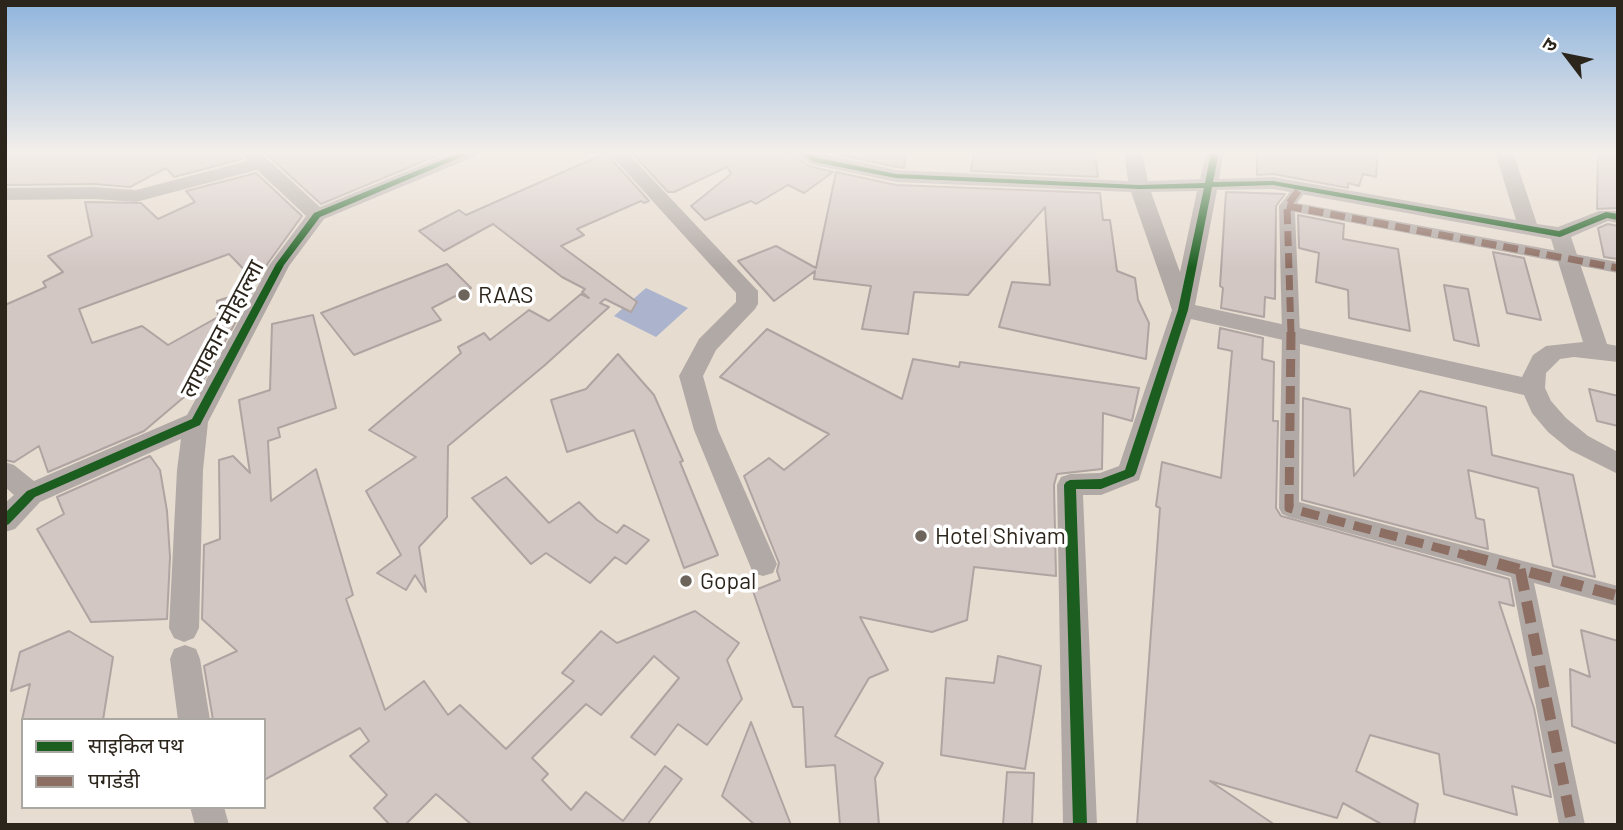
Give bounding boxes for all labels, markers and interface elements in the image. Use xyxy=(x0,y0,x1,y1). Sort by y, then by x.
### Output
north arrow xyxy=(1532,21,1602,91)
text: उ xyxy=(1536,34,1561,55)
street label: लायाकान मोहाल्ला xyxy=(174,256,270,402)
place label: RAAS xyxy=(478,281,533,309)
marker: RAAS xyxy=(456,287,472,303)
place label: Hotel Shivam xyxy=(935,522,1066,550)
marker: Hotel Shivam xyxy=(913,528,929,544)
place label: Gopal xyxy=(700,567,756,595)
marker: Gopal xyxy=(678,573,694,589)
legend xyxy=(21,718,266,809)
text: साइकिल पथ xyxy=(88,732,183,757)
text: पगडंडी xyxy=(88,767,140,792)

